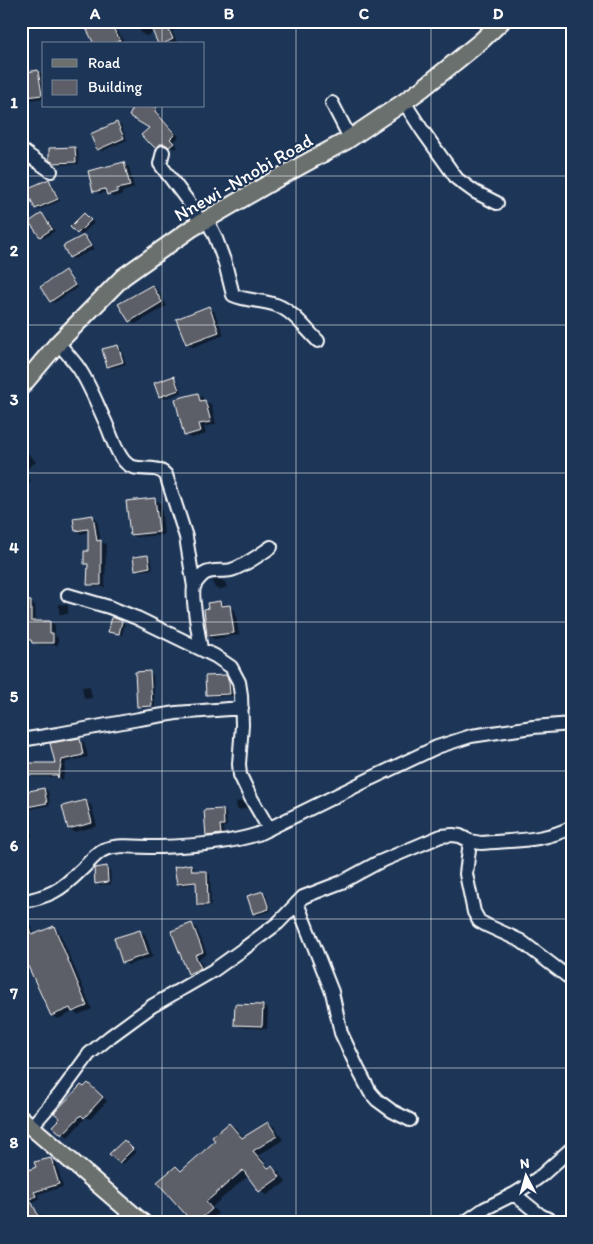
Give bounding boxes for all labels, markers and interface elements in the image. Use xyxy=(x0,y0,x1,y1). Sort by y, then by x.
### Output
text: A xyxy=(89,4,101,23)
text: B xyxy=(224,4,235,23)
text: C xyxy=(359,4,370,23)
text: D xyxy=(493,4,504,23)
legend xyxy=(42,42,205,108)
text: Road xyxy=(88,54,121,72)
text: Building xyxy=(88,78,142,96)
text: 1 xyxy=(10,93,18,112)
street label: Nnewi -Nnobi Road xyxy=(170,128,317,226)
text: 2 xyxy=(10,241,19,260)
text: 3 xyxy=(10,390,19,409)
text: 4 xyxy=(9,538,19,557)
text: 5 xyxy=(10,687,19,706)
text: 6 xyxy=(10,836,19,855)
text: 7 xyxy=(9,984,18,1003)
text: 8 xyxy=(10,1133,19,1152)
north arrow xyxy=(500,1152,550,1202)
text: N xyxy=(519,1155,530,1173)

